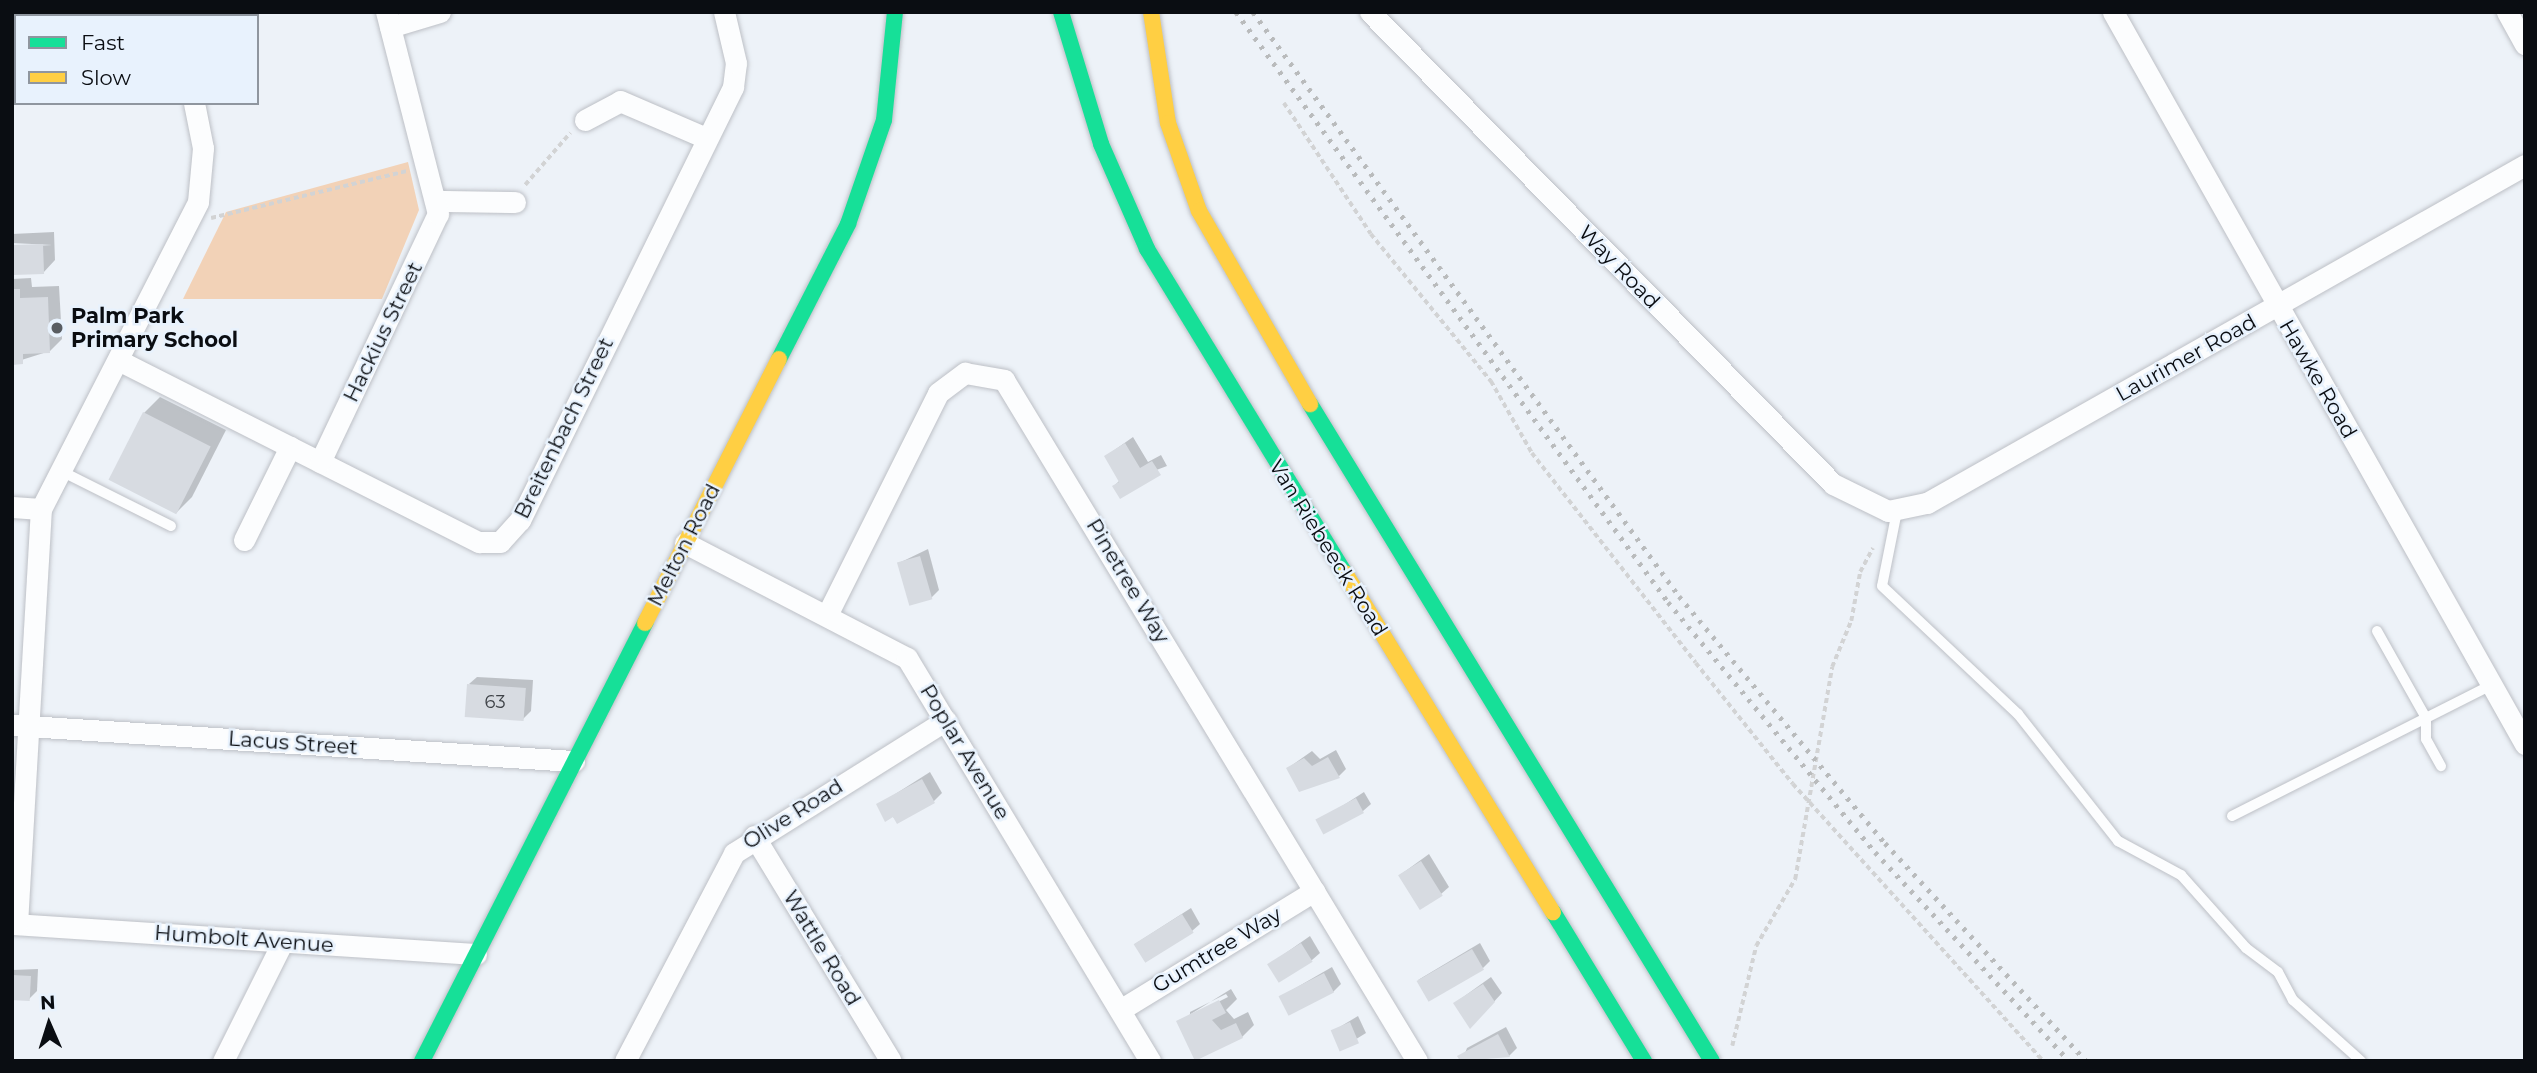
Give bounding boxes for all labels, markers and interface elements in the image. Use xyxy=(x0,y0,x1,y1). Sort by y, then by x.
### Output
legend xyxy=(14,14,259,105)
text: Fast xyxy=(81,30,125,55)
text: Slow xyxy=(81,65,131,90)
street label: Way Road xyxy=(1573,220,1665,314)
street label: Hackius Street xyxy=(338,258,428,406)
place label: Palm Park Primary School xyxy=(71,303,238,353)
street label: Laurimer Road xyxy=(2111,309,2261,407)
street label: Hawke Road xyxy=(2274,315,2362,443)
marker: Palm Park Primary School xyxy=(49,320,65,336)
street label: Breitenbach Street xyxy=(509,333,619,523)
street label: Van Riebeeck Road xyxy=(1263,455,1393,641)
street label: Melton Road xyxy=(642,480,726,610)
street label: Pinetree Way xyxy=(1081,514,1175,648)
street label: Poplar Avenue xyxy=(915,680,1015,824)
house number: 63 xyxy=(484,691,506,713)
street label: Lacus Street xyxy=(227,726,359,760)
street label: Olive Road xyxy=(738,773,848,855)
street label: Wattle Road xyxy=(778,886,866,1010)
street label: Gumtree Way xyxy=(1148,902,1286,998)
street label: Humbolt Avenue xyxy=(154,920,334,958)
north arrow xyxy=(14,989,84,1059)
text: N xyxy=(40,991,56,1014)

